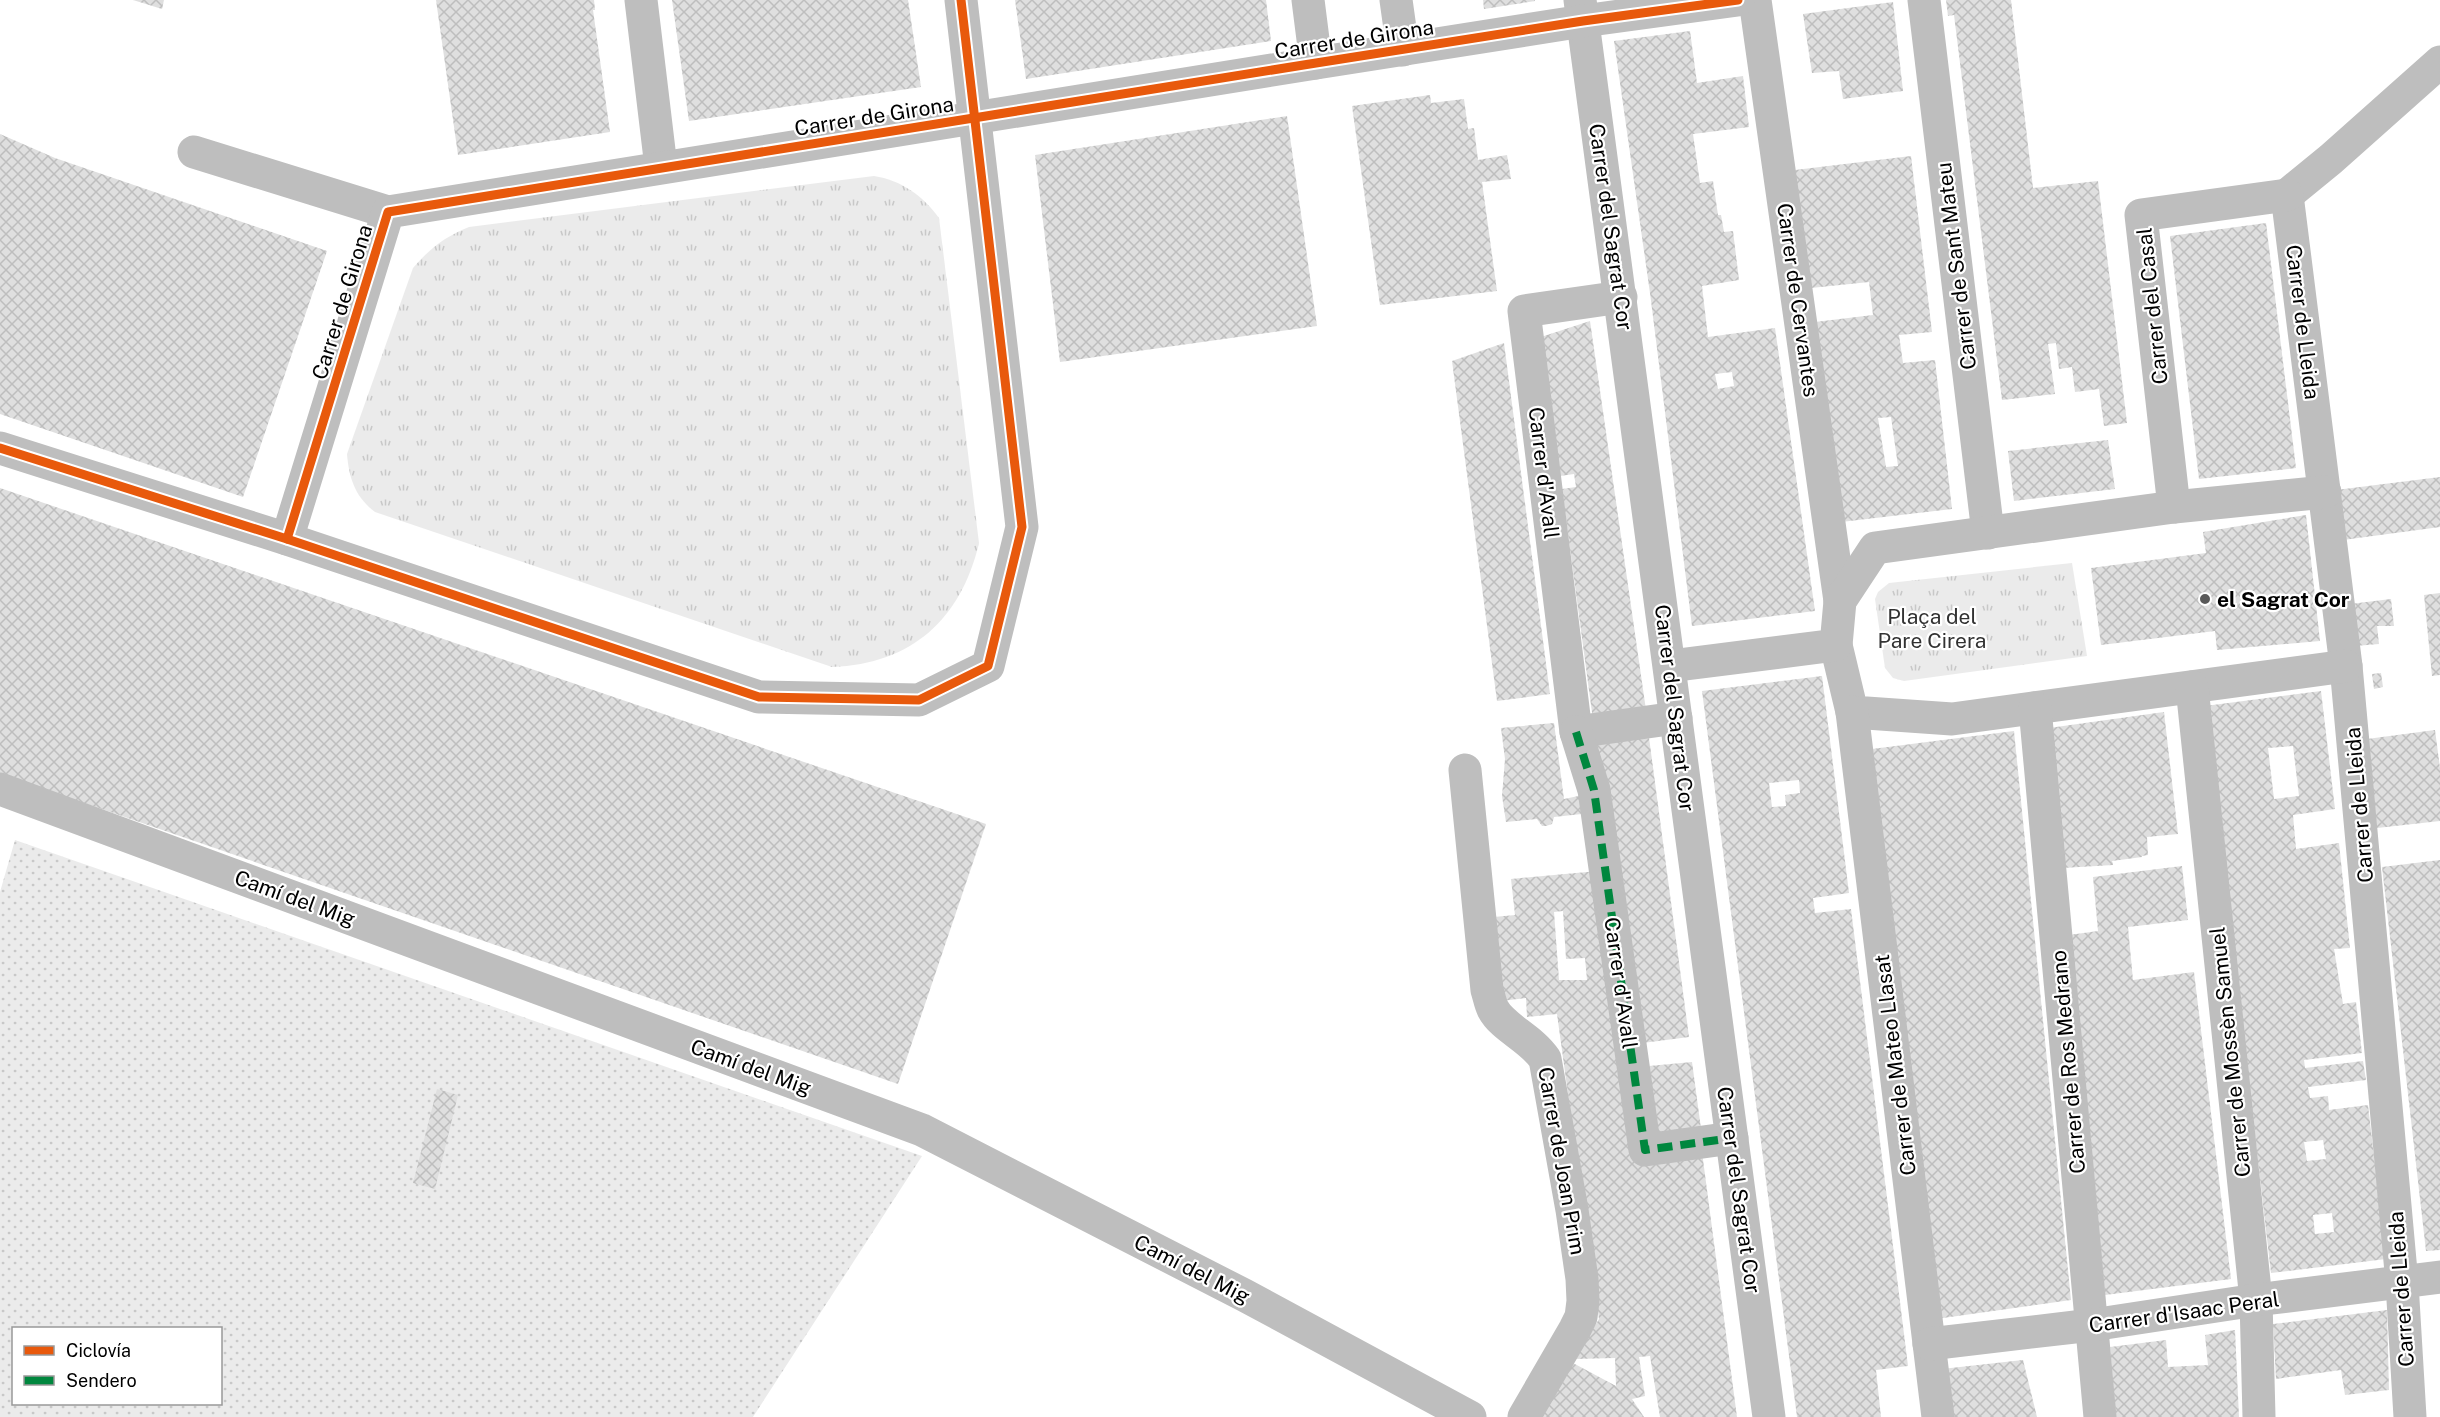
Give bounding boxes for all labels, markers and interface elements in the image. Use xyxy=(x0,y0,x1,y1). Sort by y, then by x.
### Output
street label: Carrer de Girona xyxy=(1273,14,1435,64)
street label: Carrer de Girona xyxy=(793,91,955,141)
street label: Carrer del Sagrat Cor xyxy=(1584,122,1638,332)
street label: Carrer de Sant Mateu xyxy=(1931,161,1981,371)
street label: Carrer de Cervantes xyxy=(1772,202,1824,398)
street label: Carrer de Girona xyxy=(307,221,377,383)
street label: Carrer del Casal xyxy=(2131,226,2173,386)
street label: Carrer de Lleida xyxy=(2281,243,2325,401)
street label: Carrer d'Avall xyxy=(1524,406,1564,540)
place label: el Sagrat Cor xyxy=(2217,587,2350,612)
marker: el Sagrat Cor xyxy=(2198,592,2212,606)
street label: Carrer del Sagrat Cor xyxy=(1650,603,1700,813)
park label: Plaça del Pare Cirera xyxy=(1878,604,1986,653)
street label: Carrer de Lleida xyxy=(2340,726,2378,884)
street label: Camí del Mig xyxy=(231,865,359,931)
street label: Carrer d'Avall xyxy=(1599,916,1643,1050)
street label: Carrer de Mossèn Samuel xyxy=(2204,926,2256,1178)
street label: Carrer de Ros Medrano xyxy=(2046,949,2090,1175)
street label: Carrer de Mateo Llasat xyxy=(1869,953,1921,1177)
street label: Camí del Mig xyxy=(687,1034,815,1100)
street label: Carrer de Joan Prim xyxy=(1533,1065,1591,1257)
street label: Carrer del Sagrat Cor xyxy=(1712,1085,1766,1295)
street label: Carrer de Lleida xyxy=(2383,1210,2419,1368)
street label: Camí del Mig xyxy=(1130,1229,1254,1309)
street label: Carrer d'Isaac Peral xyxy=(2087,1286,2281,1338)
legend xyxy=(12,1327,222,1405)
text: Ciclovía xyxy=(66,1340,131,1361)
text: Sendero xyxy=(66,1370,137,1391)

